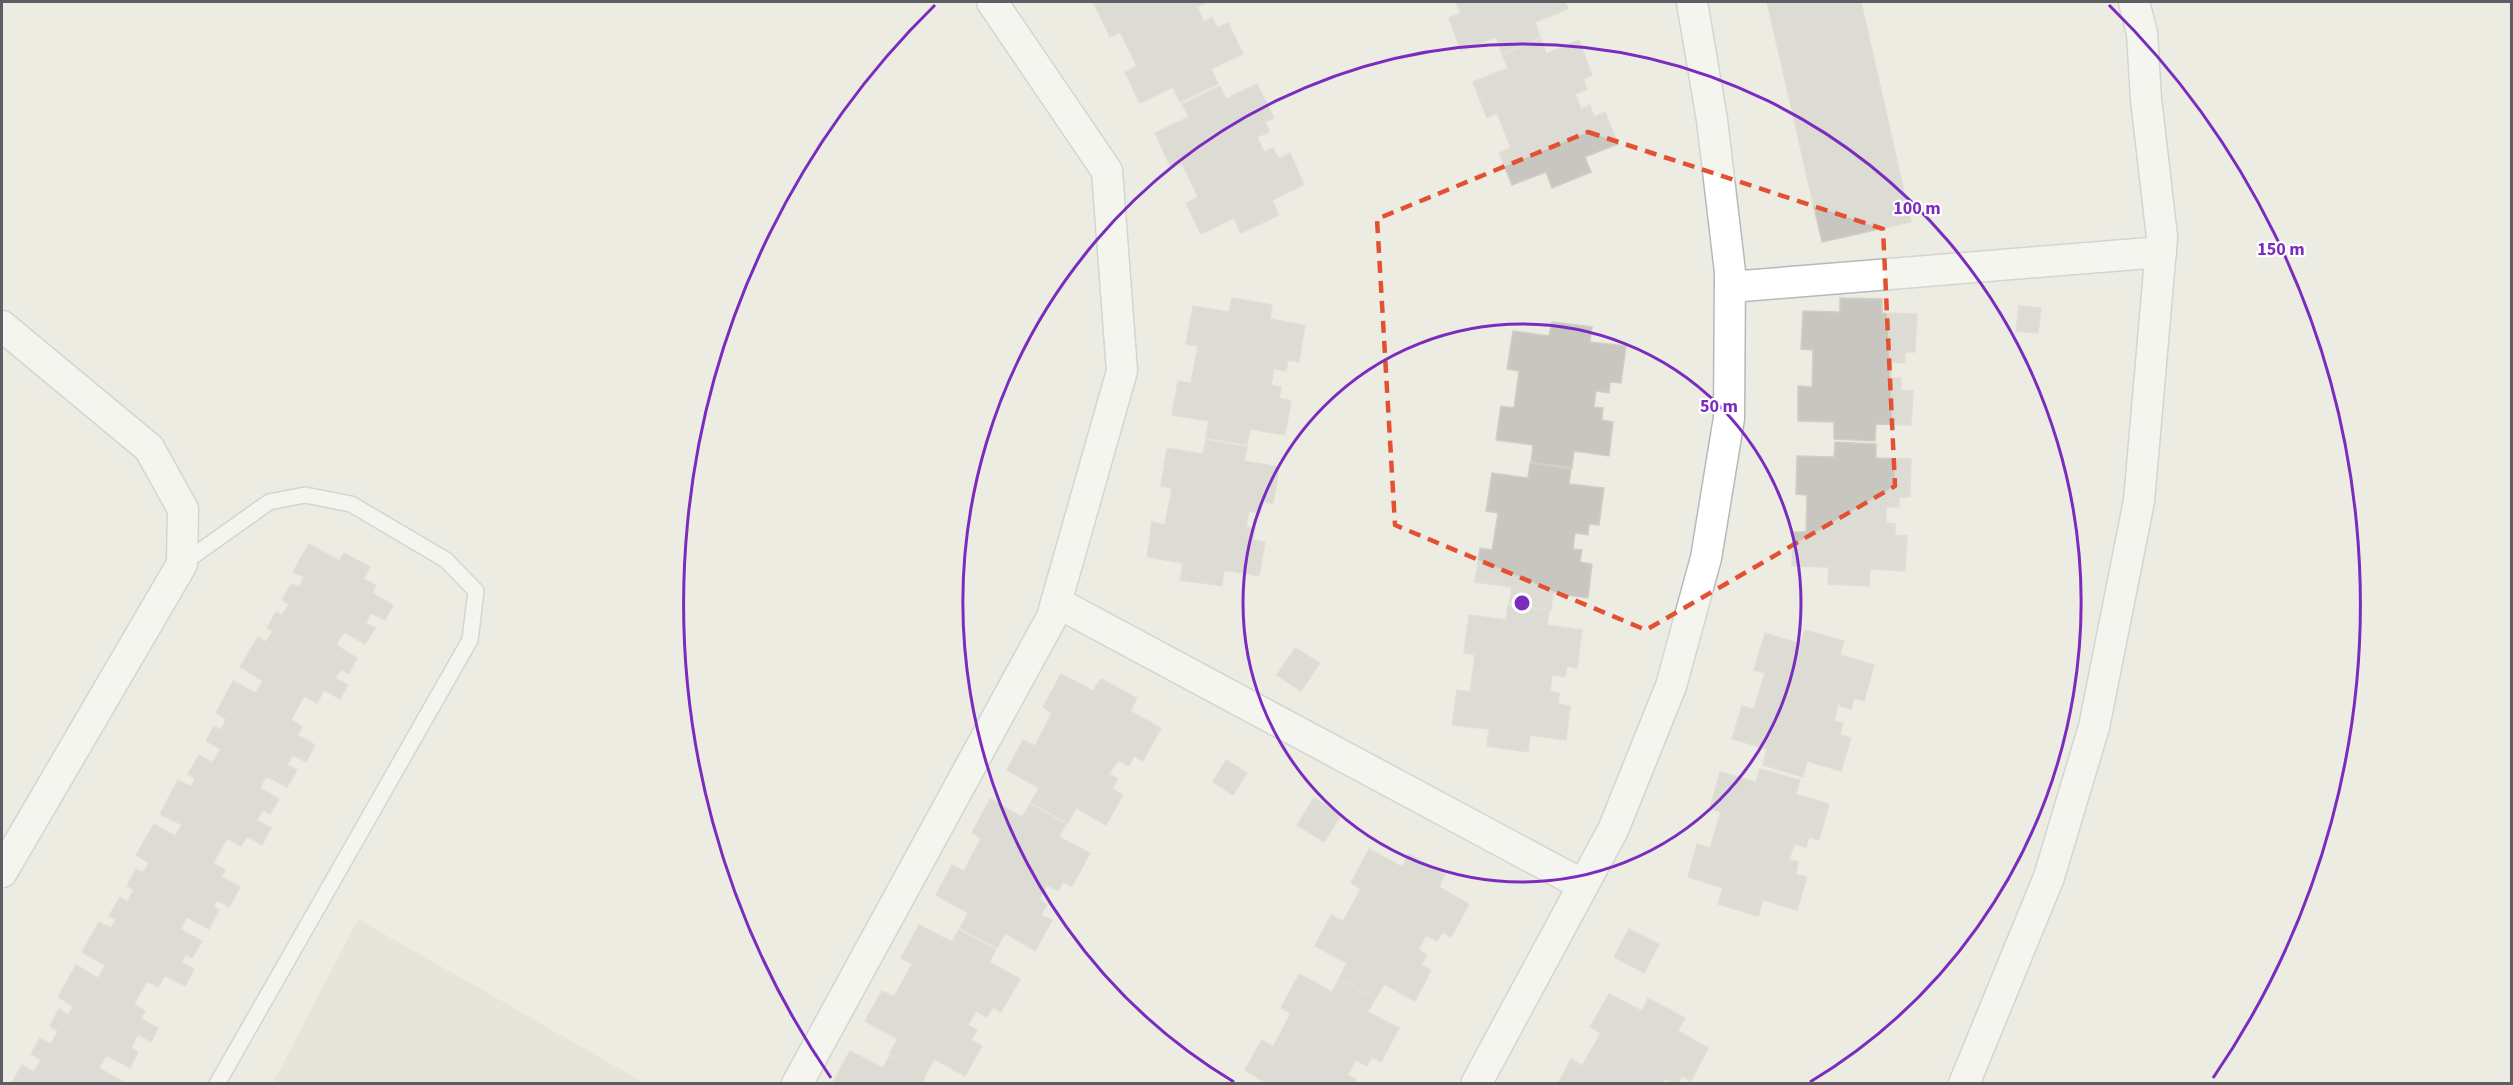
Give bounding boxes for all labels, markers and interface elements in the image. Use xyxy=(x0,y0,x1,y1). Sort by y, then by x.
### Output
text: 100 m xyxy=(1893,196,1941,221)
text: 150 m xyxy=(2257,237,2305,262)
text: 50 m xyxy=(1700,394,1738,419)
centre of rings xyxy=(1512,593,1532,613)

